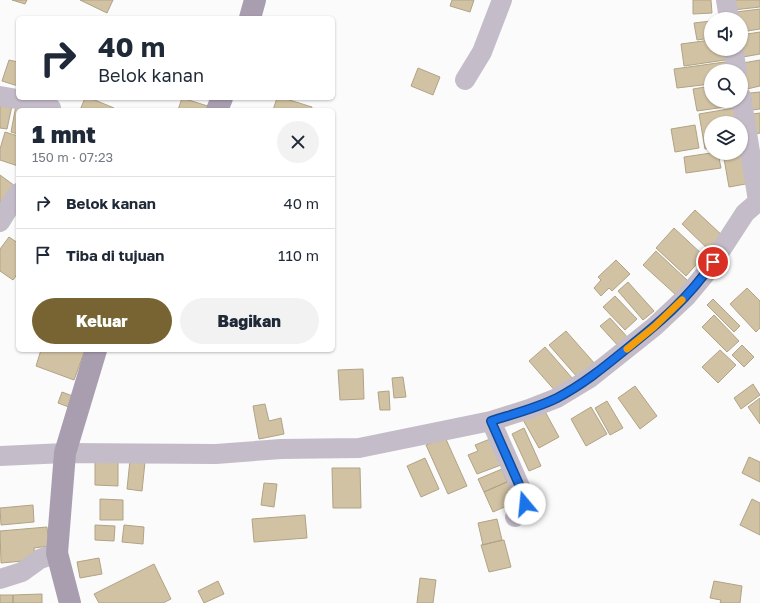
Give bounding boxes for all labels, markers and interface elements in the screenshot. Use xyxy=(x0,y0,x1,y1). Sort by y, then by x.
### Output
map controls xyxy=(704,12,748,160)
button: sound xyxy=(704,12,748,56)
text: 40 m xyxy=(98,30,165,63)
icon: right xyxy=(32,32,84,84)
text: Belok kanan xyxy=(98,64,204,86)
button: search xyxy=(704,64,748,108)
button: layers xyxy=(704,116,748,160)
text: 1 mnt xyxy=(32,119,96,148)
button: close xyxy=(277,121,319,163)
text: 150 m · 07:23 xyxy=(32,149,113,165)
icon: right xyxy=(32,192,54,214)
text: Belok kanan xyxy=(66,194,156,212)
text: 40 m xyxy=(284,194,319,212)
icon: arrive xyxy=(32,244,54,266)
pin xyxy=(696,245,730,279)
text: Tiba di tujuan xyxy=(66,246,164,264)
text: 110 m xyxy=(278,246,319,264)
icon: arrive xyxy=(702,251,724,273)
button: Keluar xyxy=(32,298,172,344)
button: Bagikan xyxy=(180,298,319,344)
position arrow xyxy=(504,483,546,525)

